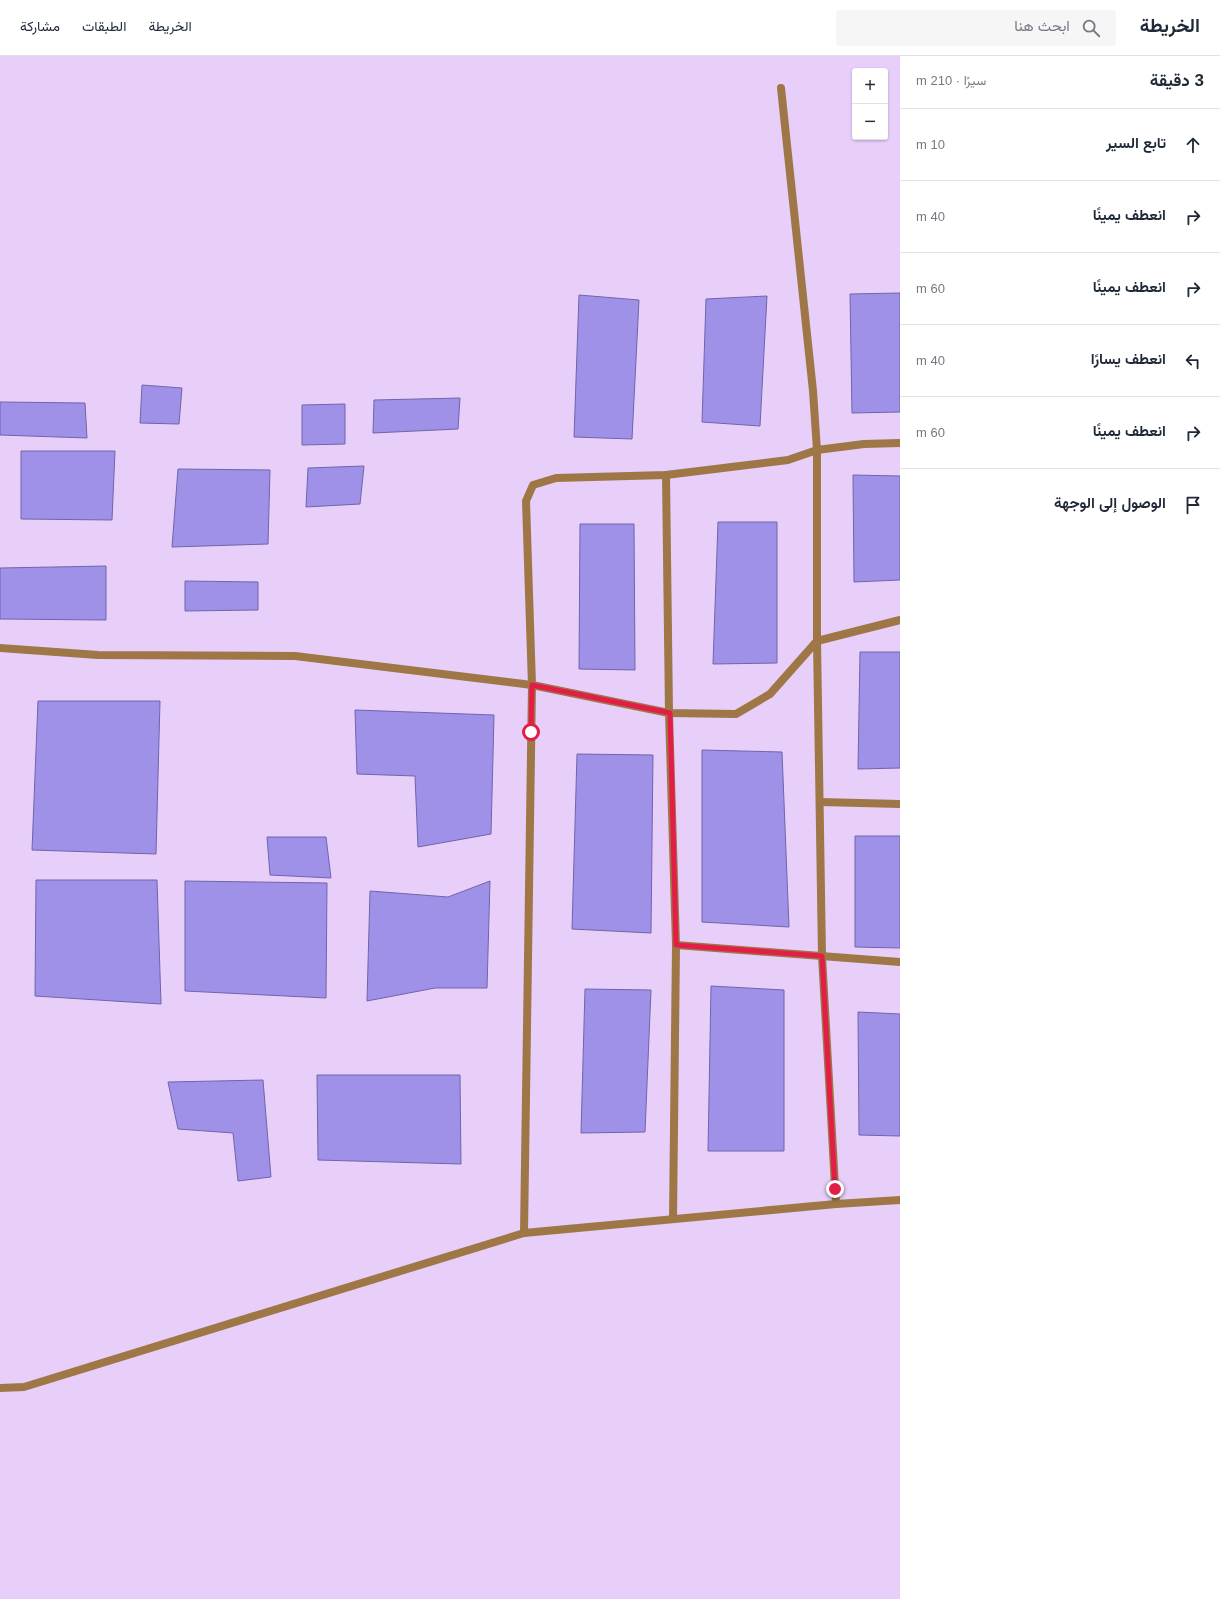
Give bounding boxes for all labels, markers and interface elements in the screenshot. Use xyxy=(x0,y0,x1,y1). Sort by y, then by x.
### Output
search box xyxy=(836,10,1116,46)
text: الخريطة xyxy=(1140,15,1200,36)
text: ابحث هنا xyxy=(1014,17,1070,34)
icon: search xyxy=(1080,17,1102,39)
text: مشاركة xyxy=(20,18,60,34)
text: الطبقات xyxy=(82,18,126,34)
text: الخريطة xyxy=(148,18,192,34)
map controls xyxy=(852,68,888,140)
button: + xyxy=(852,68,888,104)
text: 3 دقيقة xyxy=(1150,71,1204,90)
text: سيرًا · 210 m xyxy=(916,73,986,88)
button: − xyxy=(852,104,888,140)
text: تابع السير xyxy=(1106,134,1166,151)
icon: ahead xyxy=(1182,134,1204,156)
text: 10 m xyxy=(916,137,945,152)
text: انعطف يمينًا xyxy=(1093,206,1166,223)
icon: right xyxy=(1182,206,1204,228)
text: 40 m xyxy=(916,209,945,224)
text: انعطف يمينًا xyxy=(1093,278,1166,295)
icon: right xyxy=(1182,278,1204,300)
text: 60 m xyxy=(916,281,945,296)
text: انعطف يسارًا xyxy=(1091,350,1166,367)
icon: left xyxy=(1182,350,1204,372)
text: 40 m xyxy=(916,353,945,368)
text: انعطف يمينًا xyxy=(1093,422,1166,439)
icon: right xyxy=(1182,422,1204,444)
text: 60 m xyxy=(916,425,945,440)
text: الوصول إلى الوجهة xyxy=(1054,494,1166,511)
icon: arrive xyxy=(1182,494,1204,516)
route start xyxy=(522,723,540,741)
route end xyxy=(826,1180,844,1198)

